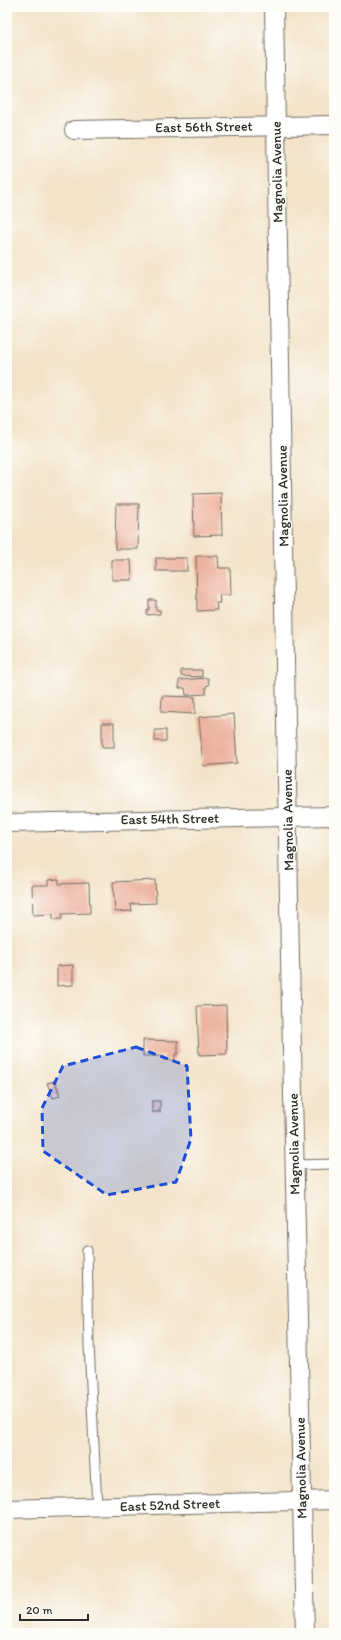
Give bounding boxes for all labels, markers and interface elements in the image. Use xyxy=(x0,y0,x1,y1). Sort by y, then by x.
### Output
street label: East 56th Street xyxy=(155,118,253,136)
street label: Magnolia Avenue xyxy=(268,121,286,223)
street label: Magnolia Avenue xyxy=(274,445,292,547)
street label: Magnolia Avenue xyxy=(279,769,297,871)
street label: East 54th Street xyxy=(121,810,219,828)
street label: Magnolia Avenue xyxy=(285,1093,303,1195)
street label: Magnolia Avenue xyxy=(292,1417,310,1519)
street label: East 52nd Street xyxy=(120,1495,220,1515)
scale bar xyxy=(20,1596,88,1622)
text: 20 m xyxy=(26,1603,53,1617)

